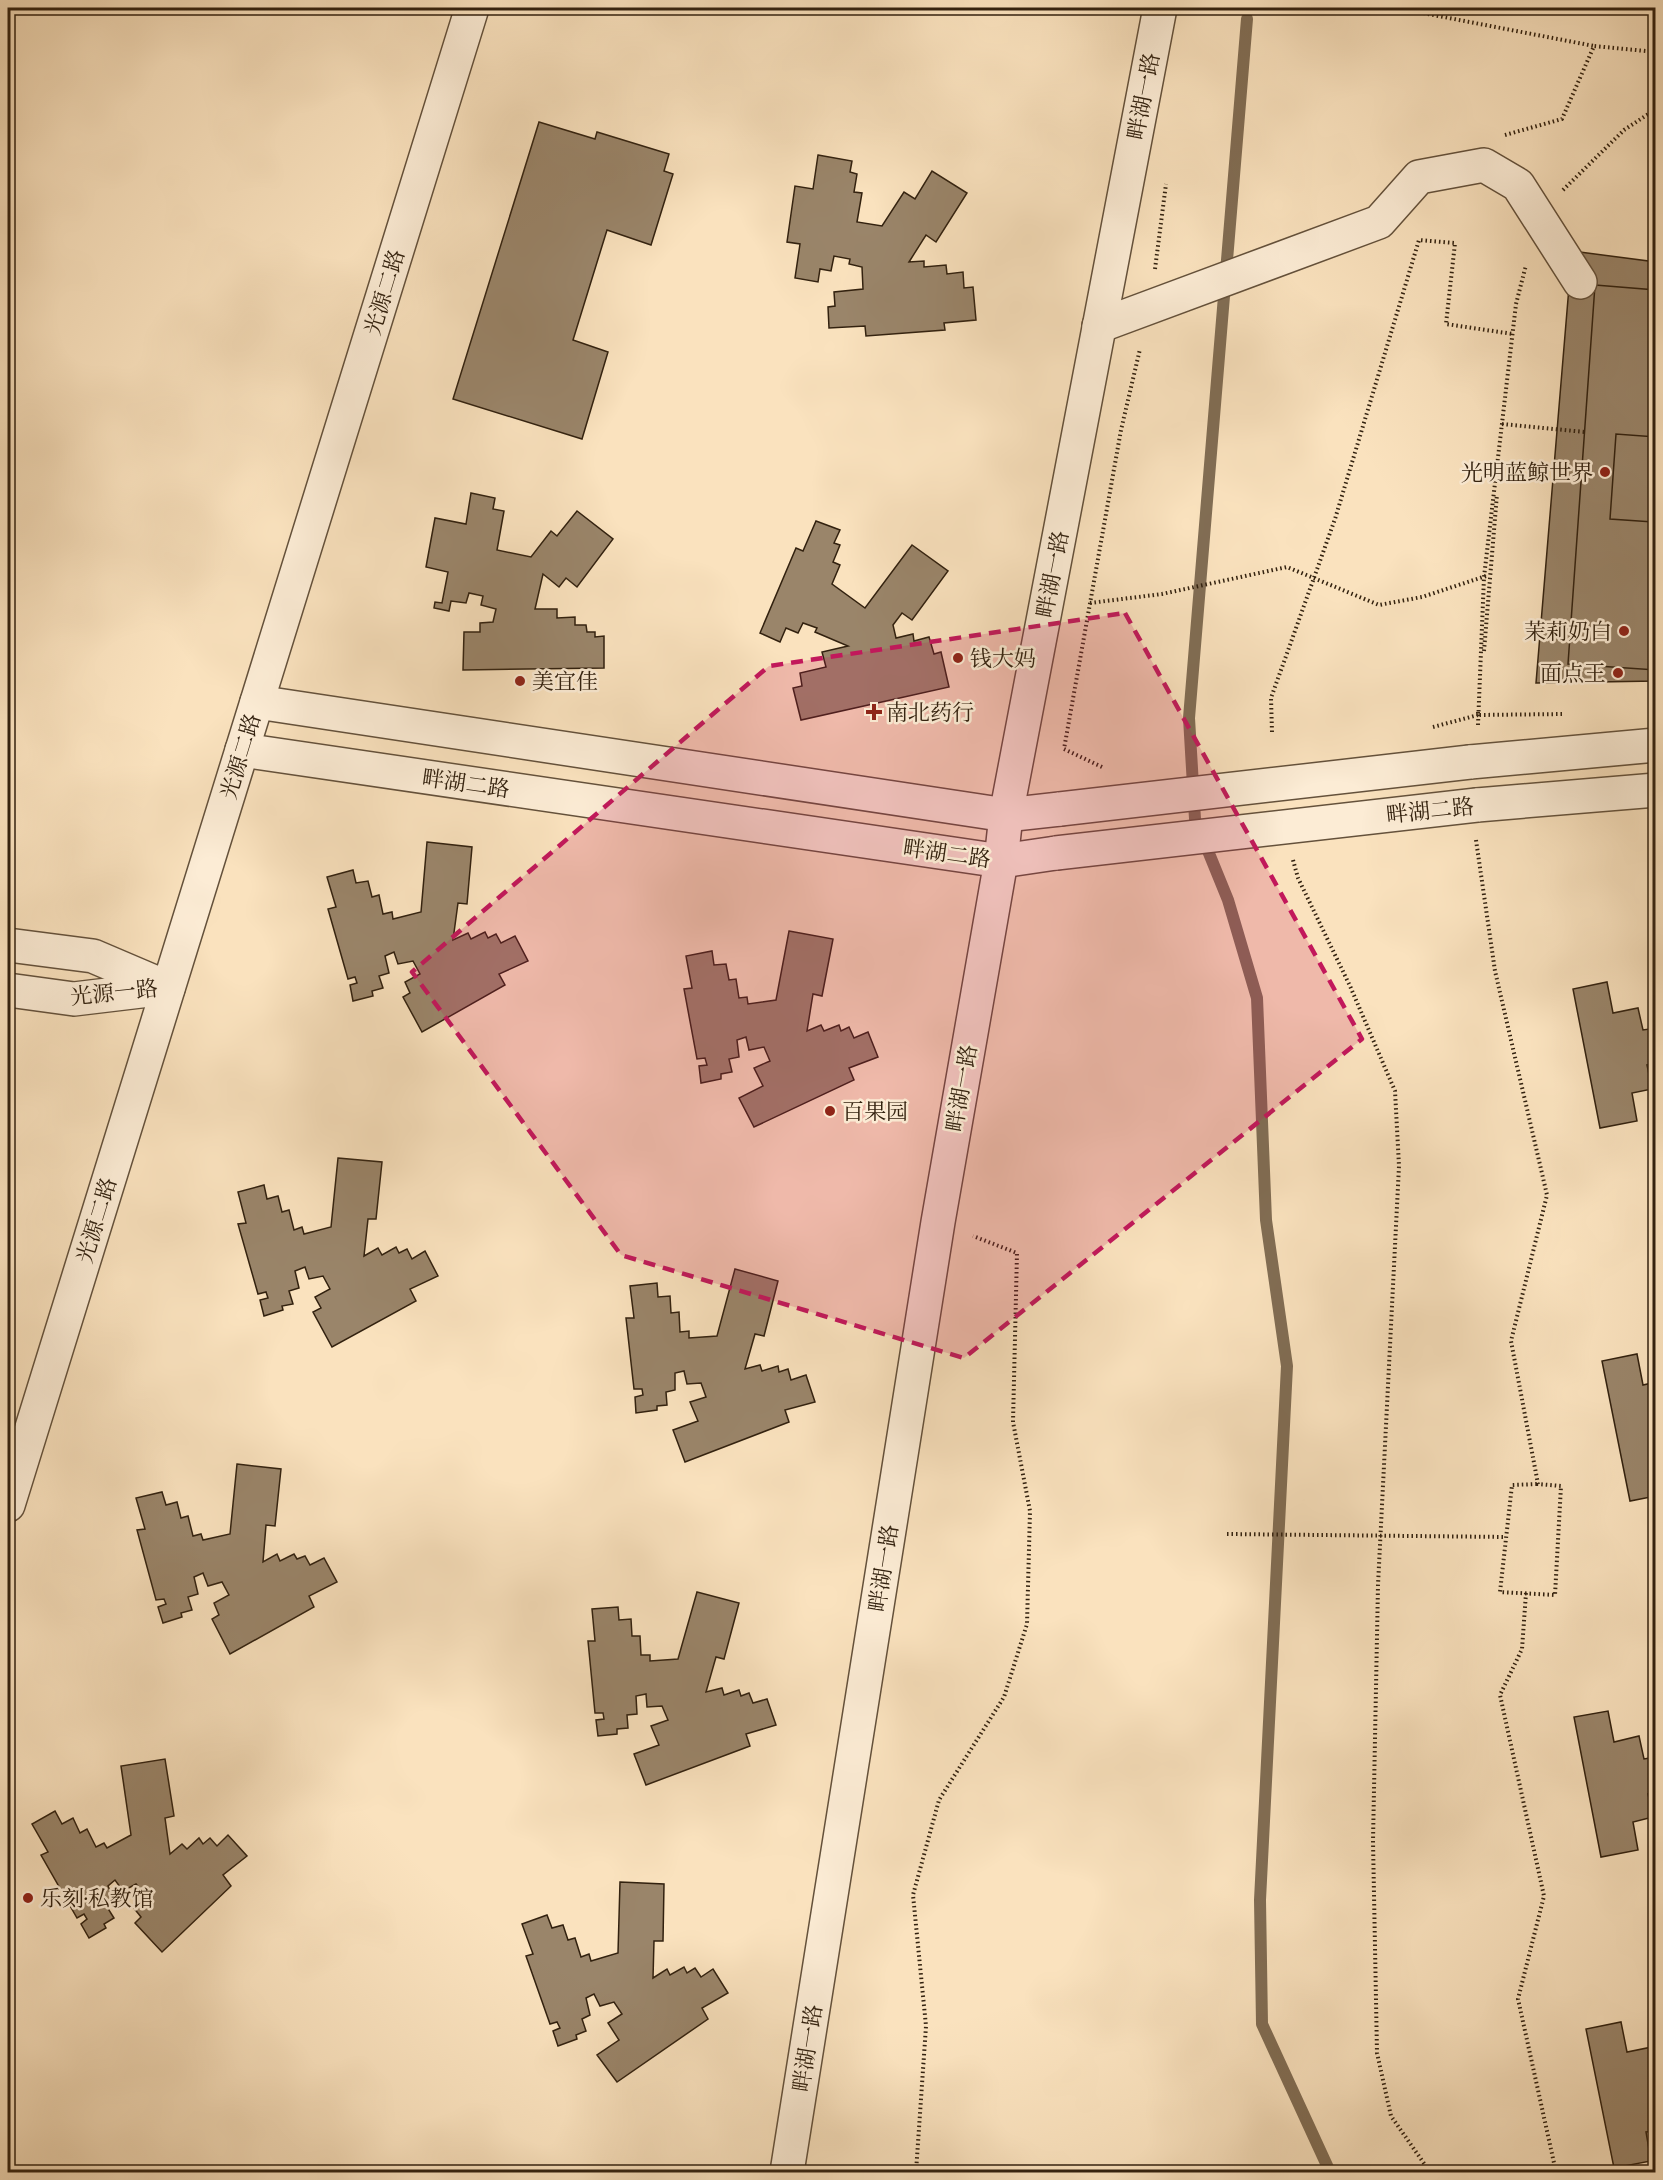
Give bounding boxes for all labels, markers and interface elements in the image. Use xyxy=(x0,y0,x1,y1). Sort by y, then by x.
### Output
street label: 畔湖一路 xyxy=(1119,50,1167,142)
street label: 光源二路 xyxy=(356,245,412,339)
place label: 光明蓝鲸世界 xyxy=(1461,456,1593,488)
marker: 光明蓝鲸世界 xyxy=(1598,465,1612,479)
street label: 畔湖一路 xyxy=(1028,528,1076,620)
place label: 茉莉奶白 xyxy=(1524,615,1612,647)
marker: 茉莉奶白 xyxy=(1617,624,1631,638)
place label: 钱大妈 xyxy=(970,642,1036,674)
marker: 钱大妈 xyxy=(951,651,965,665)
place label: 面点王 xyxy=(1540,657,1606,689)
place label: 美宜佳 xyxy=(532,665,598,697)
marker: 面点王 xyxy=(1611,666,1625,680)
marker: 美宜佳 xyxy=(513,674,527,688)
place label: 南北药行 xyxy=(886,696,974,728)
marker: 南北药行 xyxy=(867,705,881,719)
street label: 光源二路 xyxy=(212,709,268,803)
street label: 畔湖二路 xyxy=(420,761,512,805)
street label: 畔湖二路 xyxy=(1385,789,1475,831)
street label: 畔湖二路 xyxy=(901,831,993,875)
street label: 光源一路 xyxy=(69,971,159,1013)
street label: 畔湖一路 xyxy=(938,1042,984,1134)
place label: 百果园 xyxy=(842,1095,908,1127)
marker: 百果园 xyxy=(823,1104,837,1118)
street label: 光源二路 xyxy=(68,1173,124,1267)
street label: 畔湖一路 xyxy=(860,1522,906,1614)
place label: 乐刻·私教馆 xyxy=(40,1882,154,1914)
marker: 乐刻·私教馆 xyxy=(21,1891,35,1905)
street label: 畔湖一路 xyxy=(784,2002,830,2094)

